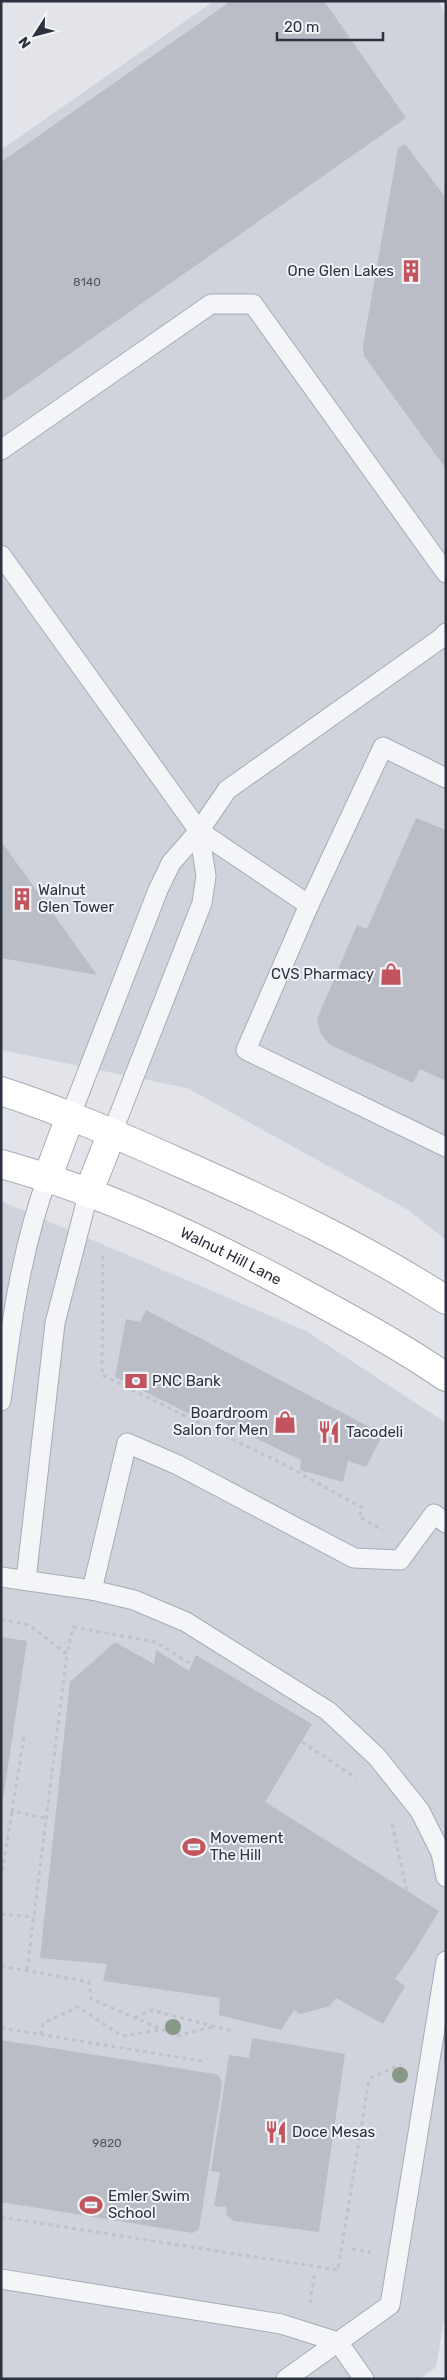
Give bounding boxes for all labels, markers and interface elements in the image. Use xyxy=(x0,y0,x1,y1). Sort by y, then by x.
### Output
north arrow xyxy=(10,10,60,60)
scale bar xyxy=(277,10,383,42)
text: 20 m xyxy=(284,18,319,36)
text: N xyxy=(15,33,35,51)
building icon: One Glen Lakes xyxy=(398,258,424,284)
place label: One Glen Lakes xyxy=(288,262,394,280)
house number: 8140 xyxy=(73,275,101,289)
place label: Walnut Glen Tower xyxy=(38,881,115,916)
building icon: Walnut Glen Tower xyxy=(9,886,35,912)
shop icon: CVS Pharmacy xyxy=(378,961,404,987)
place label: CVS Pharmacy xyxy=(271,965,374,983)
street label: Walnut Hill Lane xyxy=(177,1223,285,1289)
bank icon: PNC Bank xyxy=(123,1368,149,1394)
place label: PNC Bank xyxy=(152,1372,221,1390)
place label: Boardroom Salon for Men xyxy=(173,1404,268,1439)
shop icon: Boardroom Salon for Men xyxy=(272,1409,298,1435)
restaurant icon: Tacodeli xyxy=(316,1419,342,1445)
place label: Tacodeli xyxy=(346,1423,403,1441)
place label: Movement The Hill xyxy=(210,1829,283,1864)
sports icon: Movement The Hill xyxy=(181,1834,207,1860)
restaurant icon: Doce Mesas xyxy=(263,2119,289,2145)
place label: Doce Mesas xyxy=(292,2123,376,2141)
house number: 9820 xyxy=(92,2136,122,2150)
place label: Emler Swim School xyxy=(108,2187,190,2222)
sports icon: Emler Swim School xyxy=(78,2192,104,2218)

